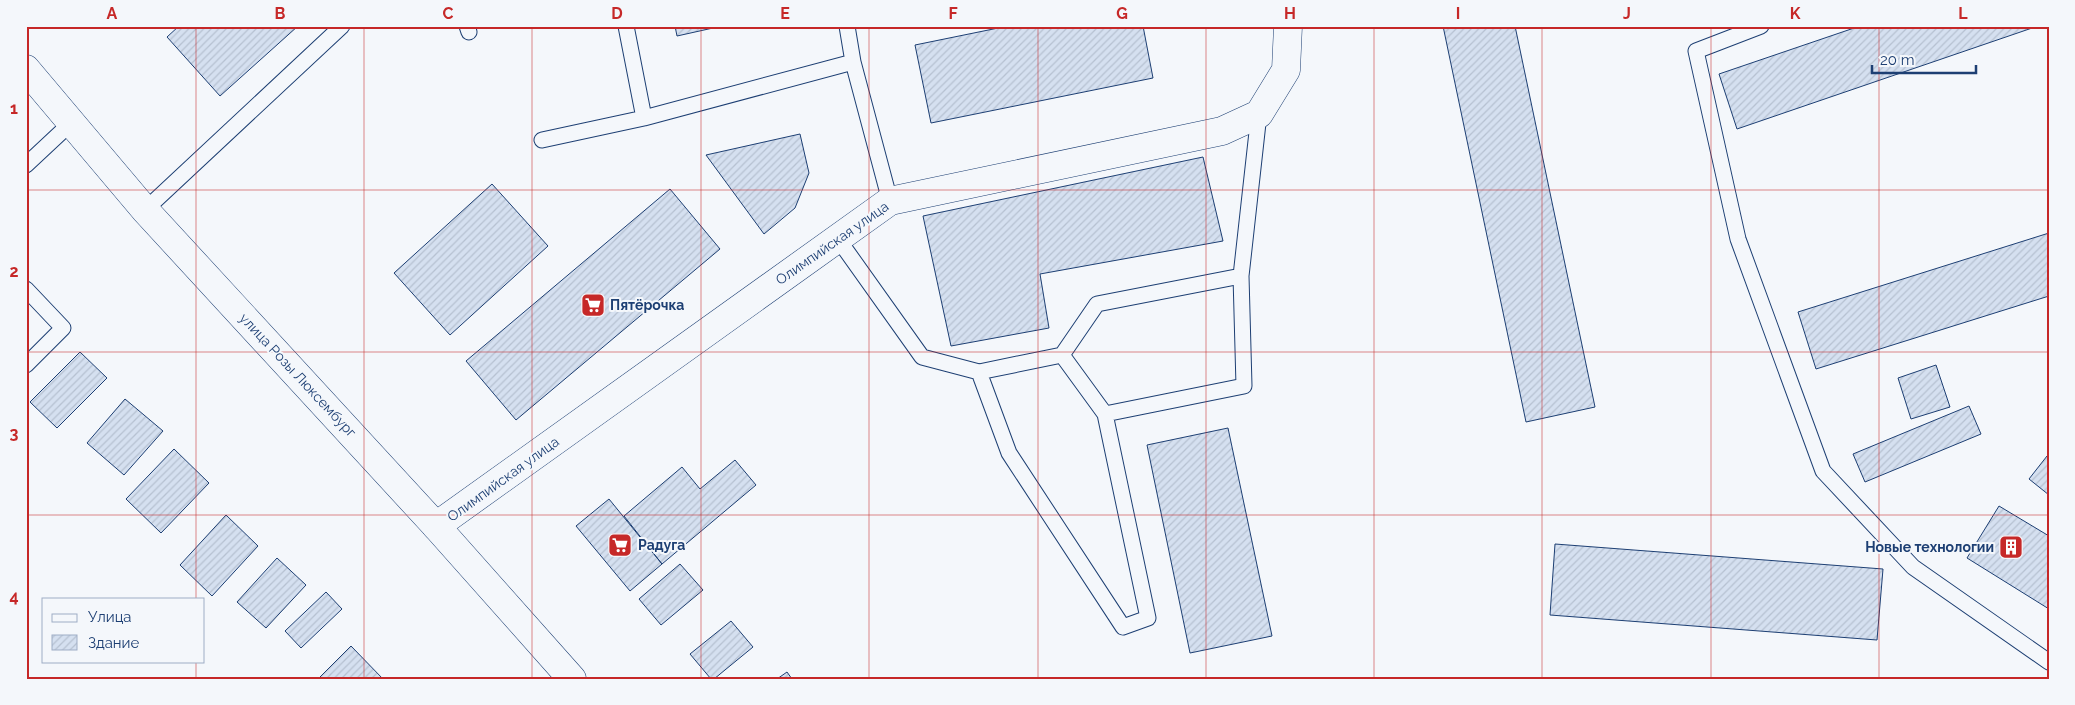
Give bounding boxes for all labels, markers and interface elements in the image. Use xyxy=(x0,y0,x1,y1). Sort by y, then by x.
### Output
text: A xyxy=(107,4,118,23)
text: B xyxy=(275,4,286,23)
text: C xyxy=(443,4,454,23)
text: D xyxy=(611,4,623,23)
text: E xyxy=(780,4,790,23)
text: F xyxy=(948,4,958,23)
text: G xyxy=(1116,4,1128,23)
text: H xyxy=(1284,4,1296,23)
text: I xyxy=(1456,4,1460,23)
text: J xyxy=(1623,4,1631,23)
text: K xyxy=(1790,4,1801,23)
text: L xyxy=(1958,4,1968,23)
scale bar xyxy=(1872,42,1976,74)
text: 20 m xyxy=(1880,51,1915,69)
text: 1 xyxy=(10,99,18,118)
street label: Олимпийская улица xyxy=(773,198,891,288)
text: 2 xyxy=(9,262,19,281)
supermarket icon: Пятёрочка xyxy=(580,292,606,318)
place label: Пятёрочка xyxy=(610,297,684,313)
street label: улица Розы Люксембург xyxy=(236,310,360,440)
text: 3 xyxy=(10,424,19,443)
street label: Олимпийская улица xyxy=(444,433,562,525)
supermarket icon: Радуга xyxy=(607,532,633,558)
building icon: Новые технологии xyxy=(1998,534,2024,560)
place label: Радуга xyxy=(638,537,685,553)
place label: Новые технологии xyxy=(1865,539,1994,555)
text: 4 xyxy=(9,587,19,606)
legend xyxy=(42,598,205,662)
text: Улица xyxy=(88,608,132,626)
text: Здание xyxy=(88,634,140,652)

